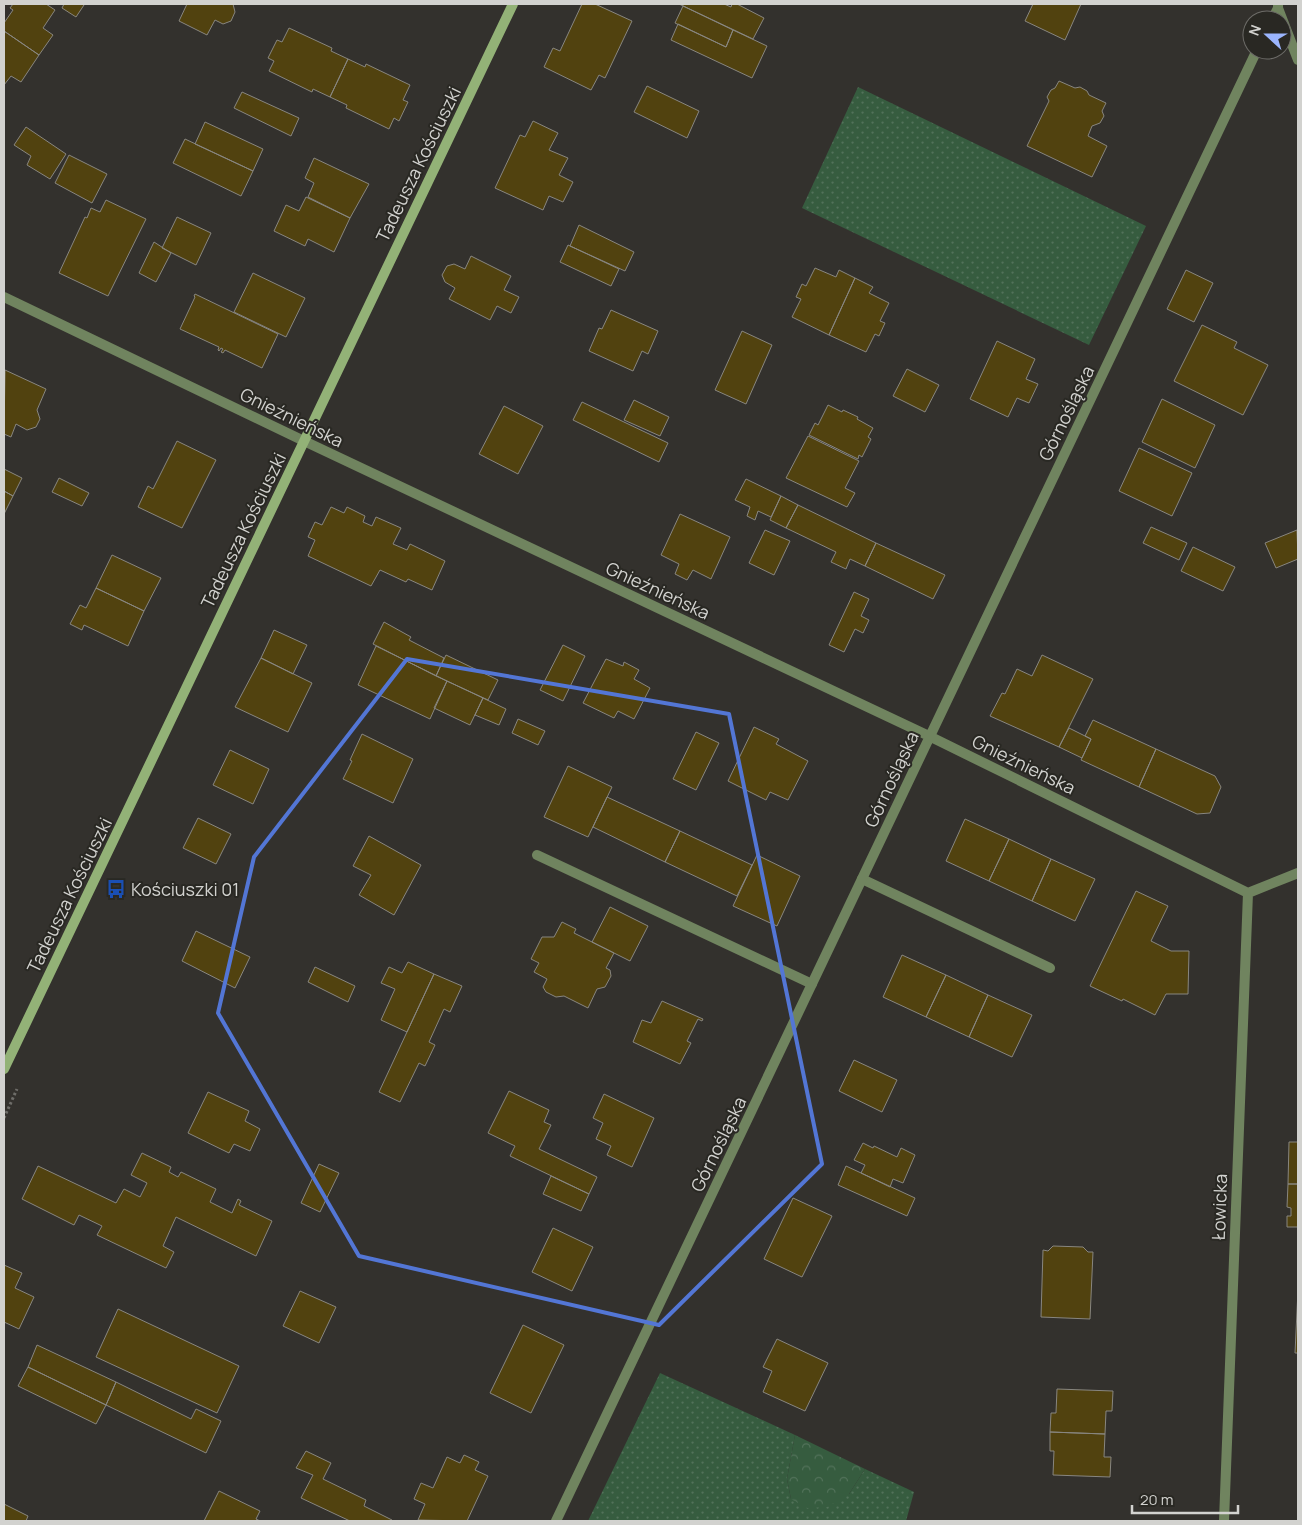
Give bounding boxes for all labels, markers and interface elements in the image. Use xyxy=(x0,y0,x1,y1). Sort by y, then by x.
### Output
north arrow xyxy=(1242,10,1292,60)
text: N xyxy=(1244,22,1265,38)
street label: Tadeusza Kościuszki xyxy=(370,82,466,246)
street label: Górnośląska xyxy=(1033,361,1099,465)
street label: Gnieźnieńska xyxy=(236,382,348,452)
street label: Tadeusza Kościuszki xyxy=(195,448,291,612)
street label: Gnieźnieńska xyxy=(602,555,714,625)
street label: Górnośląska xyxy=(858,727,924,831)
street label: Gnieźnieńska xyxy=(968,729,1080,799)
street label: Tadeusza Kościuszki xyxy=(21,813,117,977)
place label: Kościuszki 01 xyxy=(131,877,239,901)
bus stop icon: Kościuszki 01 xyxy=(105,878,127,900)
street label: Górnośląska xyxy=(685,1092,751,1196)
street label: Łowicka xyxy=(1206,1173,1232,1241)
scale bar xyxy=(1132,1482,1238,1514)
text: 20 m xyxy=(1140,1489,1173,1510)

